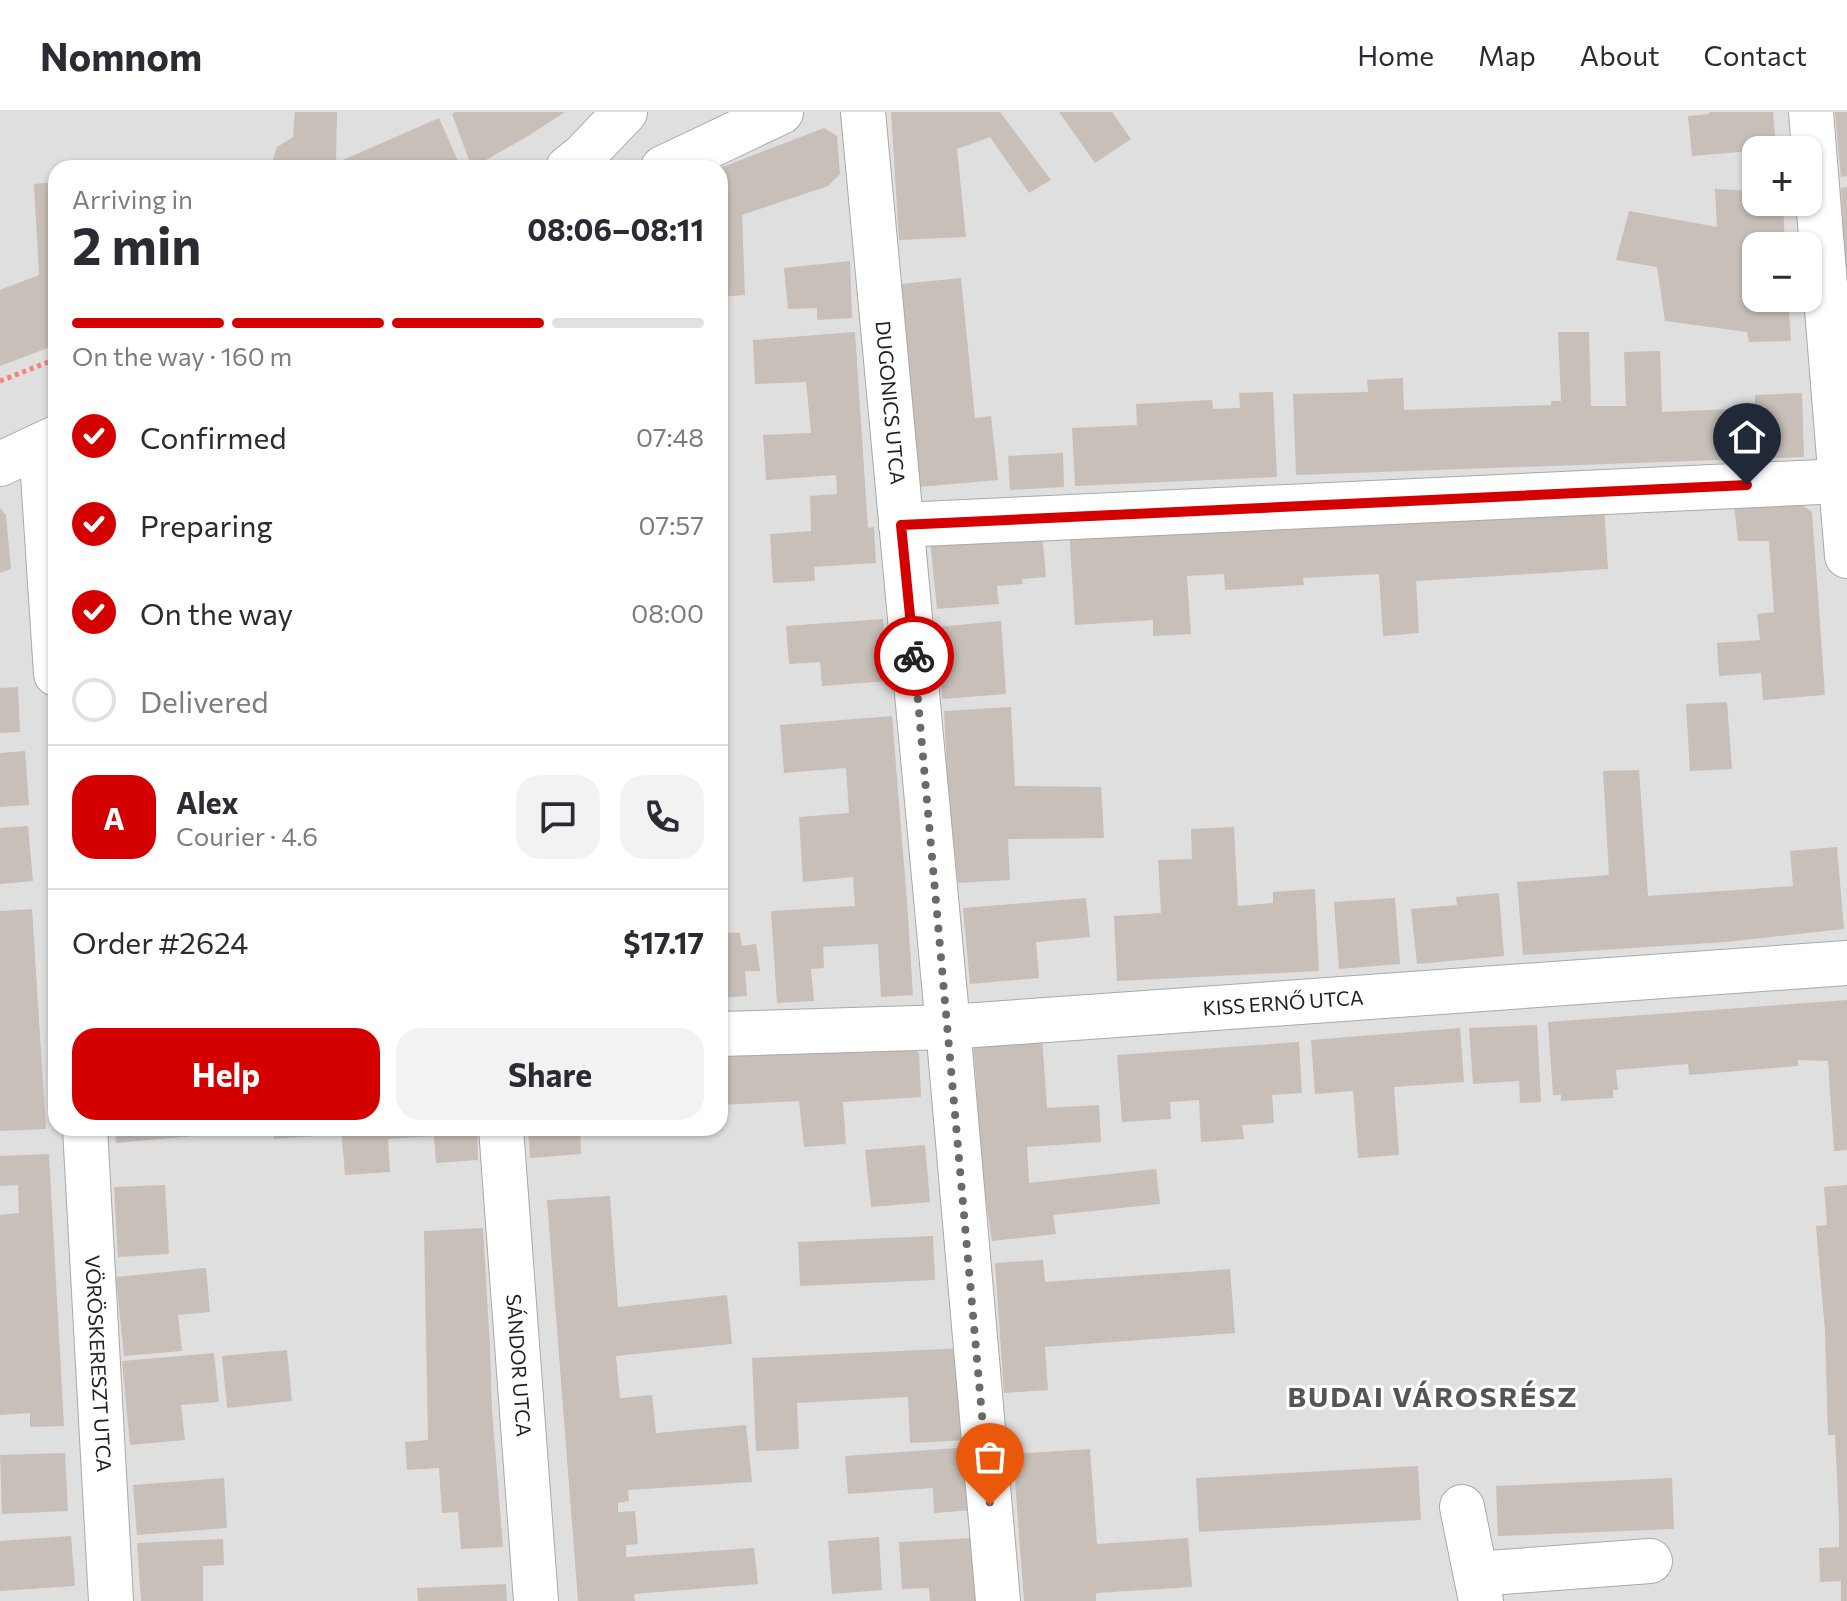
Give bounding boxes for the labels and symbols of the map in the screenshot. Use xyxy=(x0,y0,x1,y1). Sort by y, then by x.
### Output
street label: DUGONICS UTCA xyxy=(871,320,911,486)
pin xyxy=(1713,403,1781,485)
courier xyxy=(874,616,954,696)
street label: KISS ERNŐ UTCA xyxy=(1202,984,1364,1020)
street label: VÖRÖSKERESZT UTCA xyxy=(81,1254,117,1473)
street label: SÁNDOR UTCA xyxy=(502,1293,537,1438)
district label: BUDAI VÁROSRÉSZ xyxy=(1287,1379,1579,1413)
pin xyxy=(956,1423,1024,1505)

